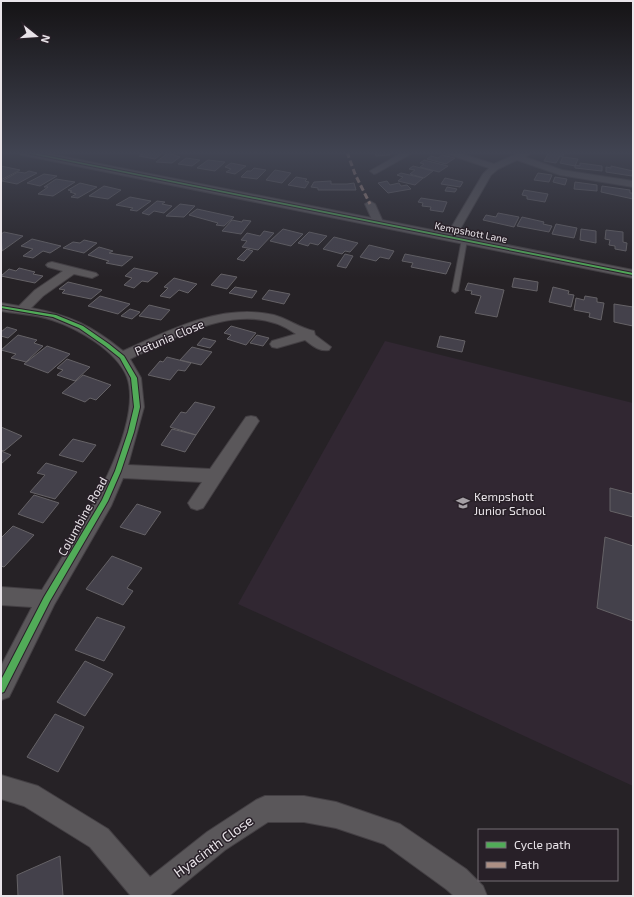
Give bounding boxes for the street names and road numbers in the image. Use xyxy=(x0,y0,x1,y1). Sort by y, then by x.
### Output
street label: Kempshott Lane xyxy=(434,219,508,245)
street label: Petunia Close xyxy=(132,316,206,358)
street label: Columbine Road xyxy=(55,474,109,558)
street label: Hyacinth Close xyxy=(170,811,256,881)

